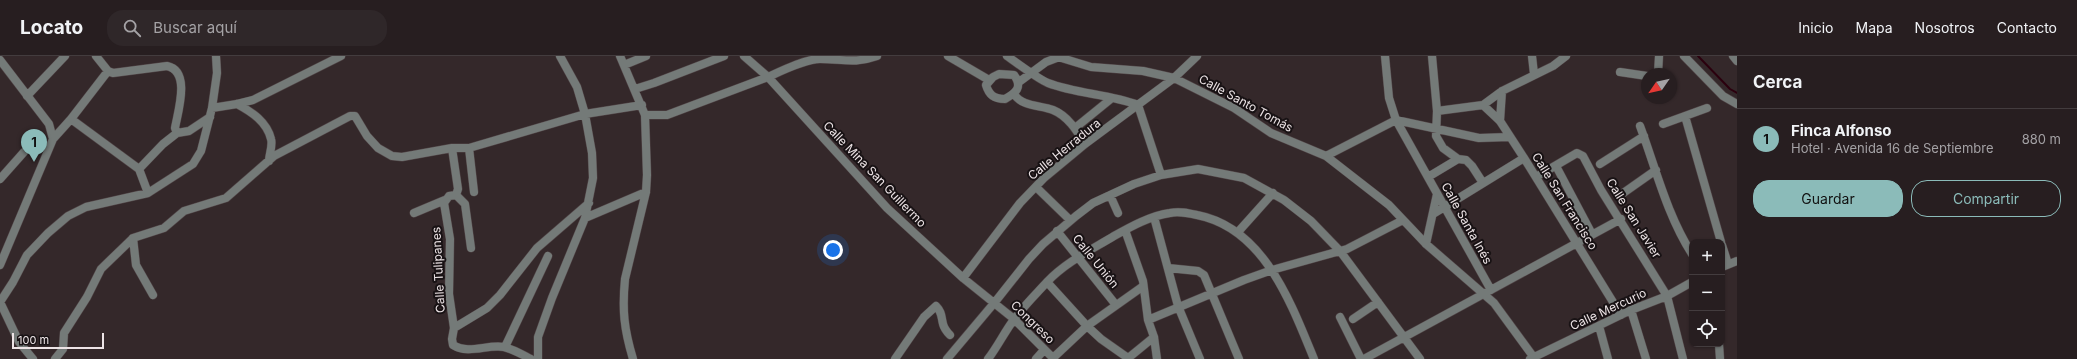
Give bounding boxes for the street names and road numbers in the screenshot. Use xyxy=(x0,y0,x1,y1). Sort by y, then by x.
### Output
street label: Calle Santo Tomás xyxy=(1196,71,1296,135)
street label: Calle Herradura xyxy=(1025,115,1103,183)
street label: Calle Mina San Guillermo xyxy=(820,118,930,230)
street label: Calle San Francisco xyxy=(1529,150,1601,252)
street label: Calle San Javier xyxy=(1603,175,1665,261)
street label: Calle Santa Inés xyxy=(1438,180,1496,266)
street label: Calle Tulipanes xyxy=(428,227,448,313)
street label: Calle Unión xyxy=(1070,231,1122,291)
street label: Calle Mercurio xyxy=(1567,285,1649,333)
street label: Congreso xyxy=(1008,297,1058,347)

